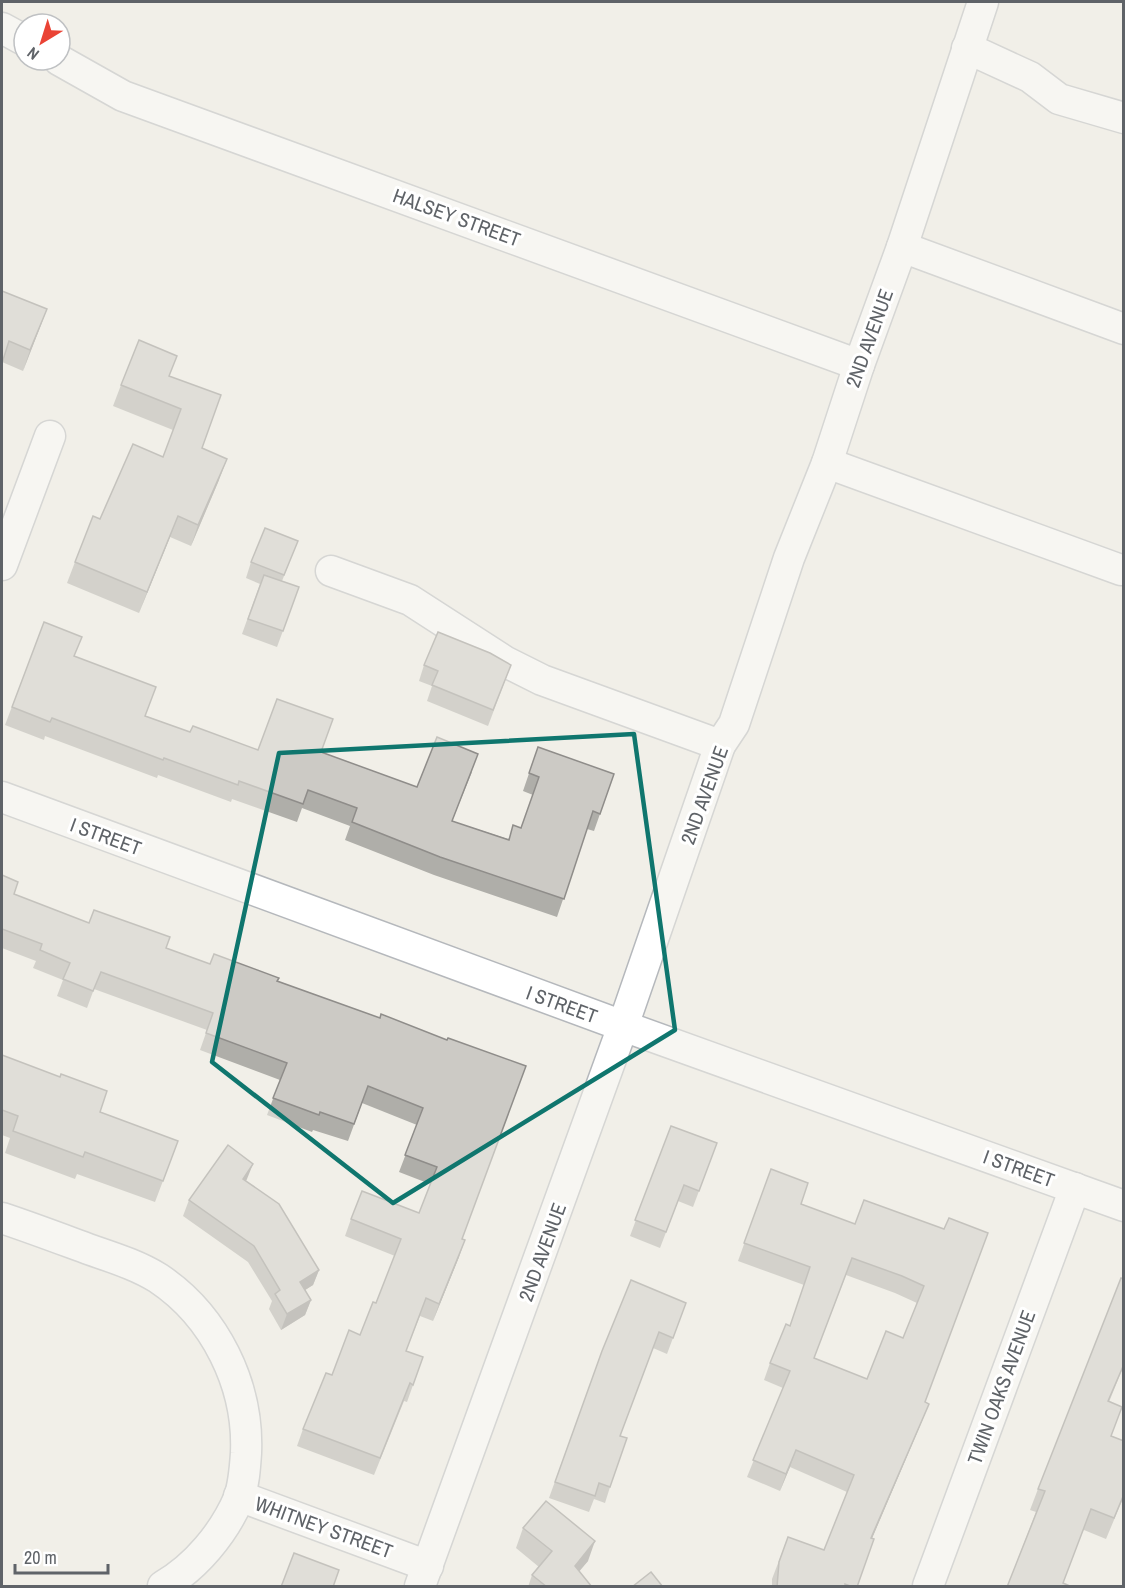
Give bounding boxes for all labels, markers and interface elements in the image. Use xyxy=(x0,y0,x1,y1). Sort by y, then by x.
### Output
north arrow xyxy=(12,12,72,72)
text: N xyxy=(22,42,43,65)
street label: HALSEY STREET xyxy=(390,181,524,253)
street label: 2ND AVENUE xyxy=(839,285,899,391)
street label: 2ND AVENUE xyxy=(674,742,734,848)
street label: I STREET xyxy=(67,811,145,861)
street label: I STREET xyxy=(523,979,601,1029)
street label: I STREET xyxy=(980,1143,1058,1193)
street label: 2ND AVENUE xyxy=(512,1199,572,1305)
street label: TWIN OAKS AVENUE xyxy=(961,1306,1041,1468)
street label: WHITNEY STREET xyxy=(251,1490,397,1564)
scale bar xyxy=(15,1537,108,1575)
text: 20 m xyxy=(24,1545,57,1570)

